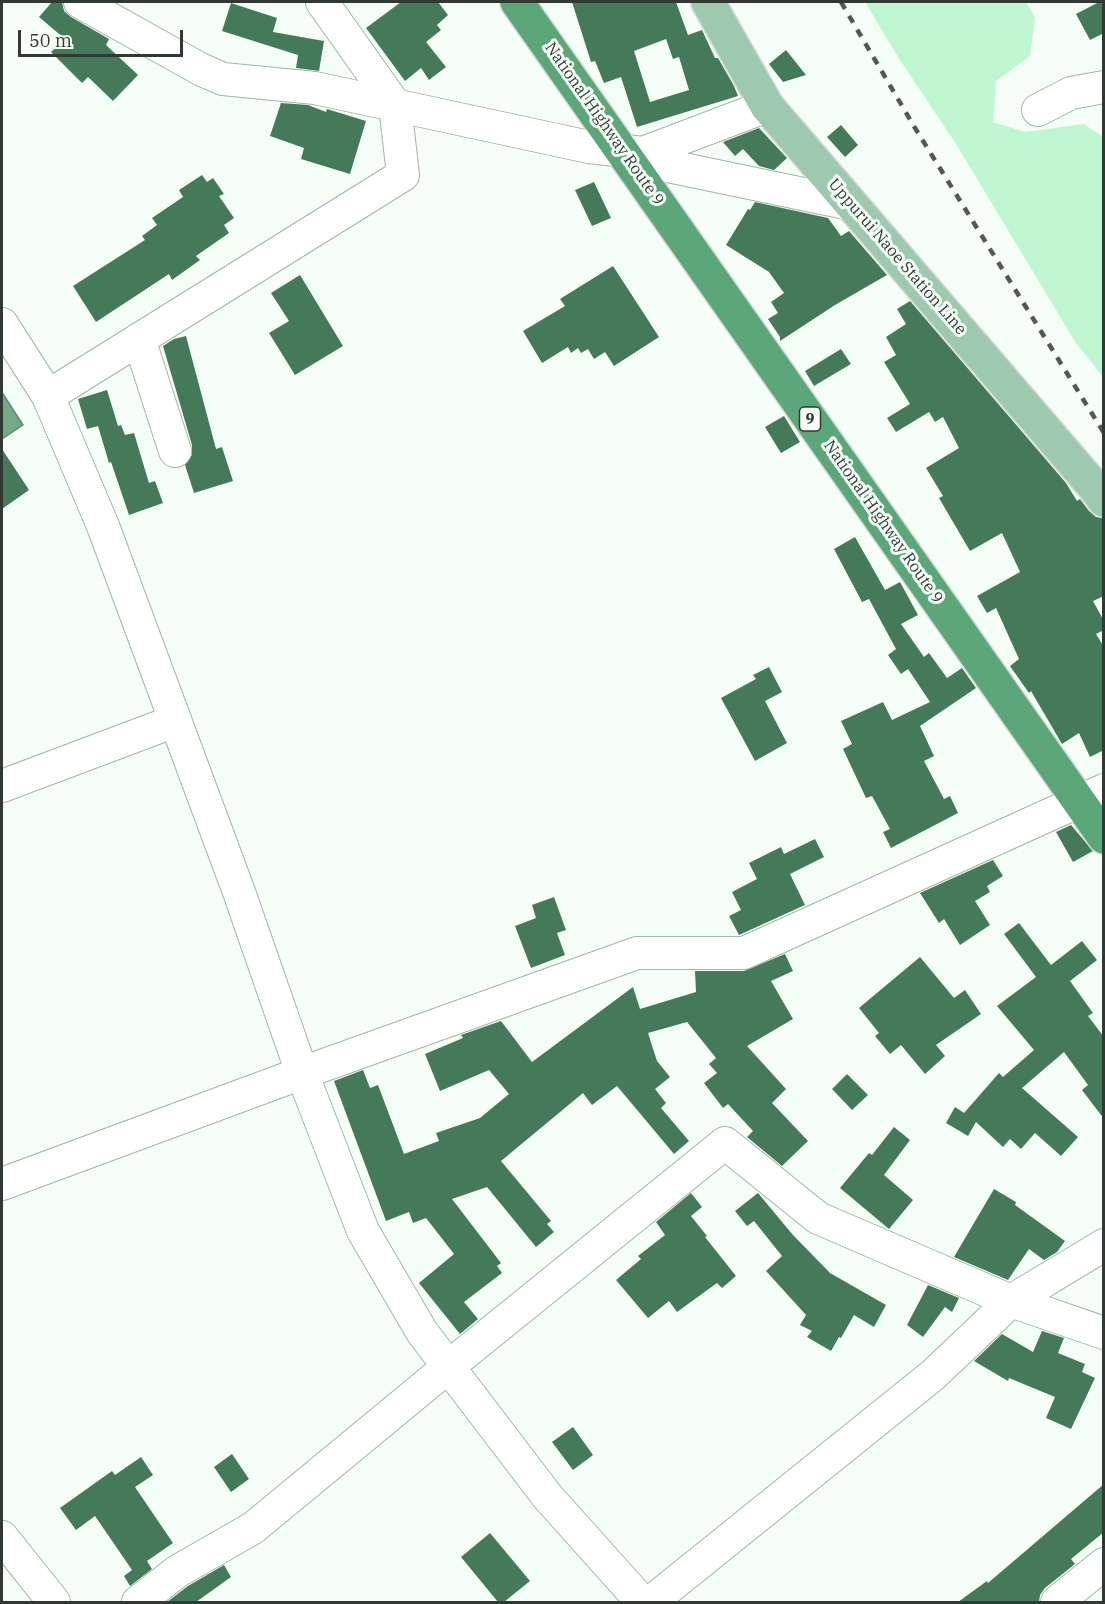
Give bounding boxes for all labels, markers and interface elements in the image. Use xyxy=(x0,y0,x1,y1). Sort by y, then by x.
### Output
scale bar xyxy=(21,18,186,56)
text: 50 m xyxy=(29,29,72,52)
street label: National Highway Route 9 xyxy=(540,39,668,209)
street label: Uppurui Naoe Station Line xyxy=(824,175,970,339)
road number: 9 xyxy=(800,407,820,431)
street label: National Highway Route 9 xyxy=(819,437,947,607)

